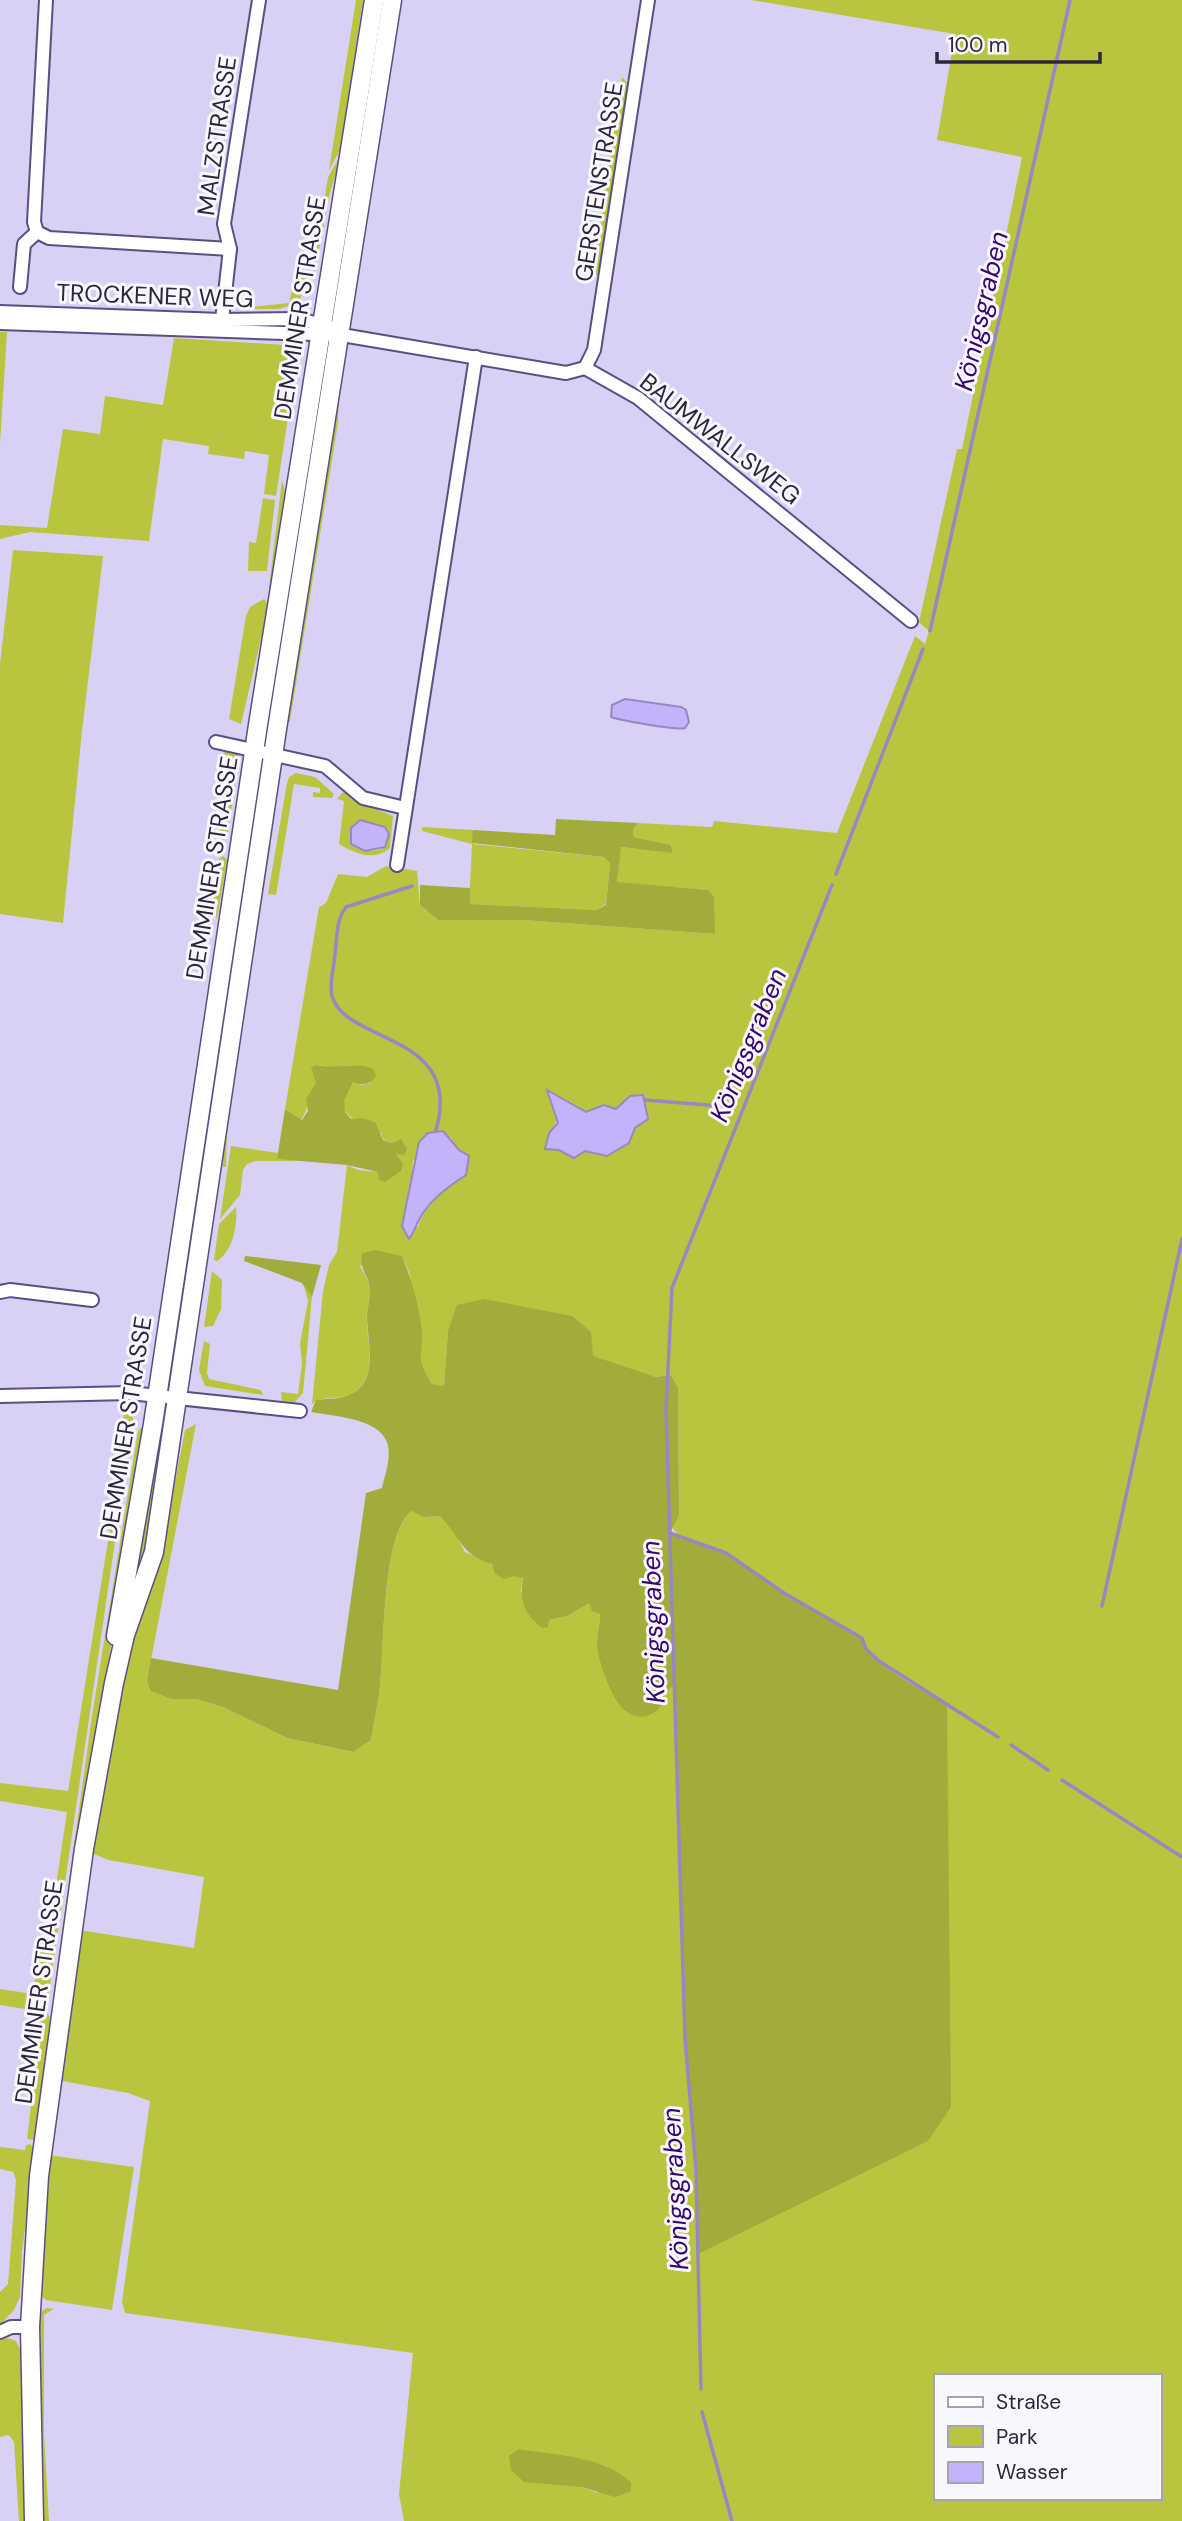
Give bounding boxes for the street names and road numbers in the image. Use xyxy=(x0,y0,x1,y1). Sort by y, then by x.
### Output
street label: MALZSTRASSE xyxy=(190,54,243,217)
street label: GERSTENSTRASSE xyxy=(567,80,630,284)
street label: DEMMINER STRASSE xyxy=(267,194,332,422)
street label: TROCKENER WEG xyxy=(56,277,254,314)
street label: BAUMWALLSWEG xyxy=(634,366,807,511)
street label: DEMMINER STRASSE xyxy=(179,754,244,982)
street label: DEMMINER STRASSE xyxy=(93,1314,158,1542)
street label: DEMMINER STRASSE xyxy=(7,1878,70,2106)

